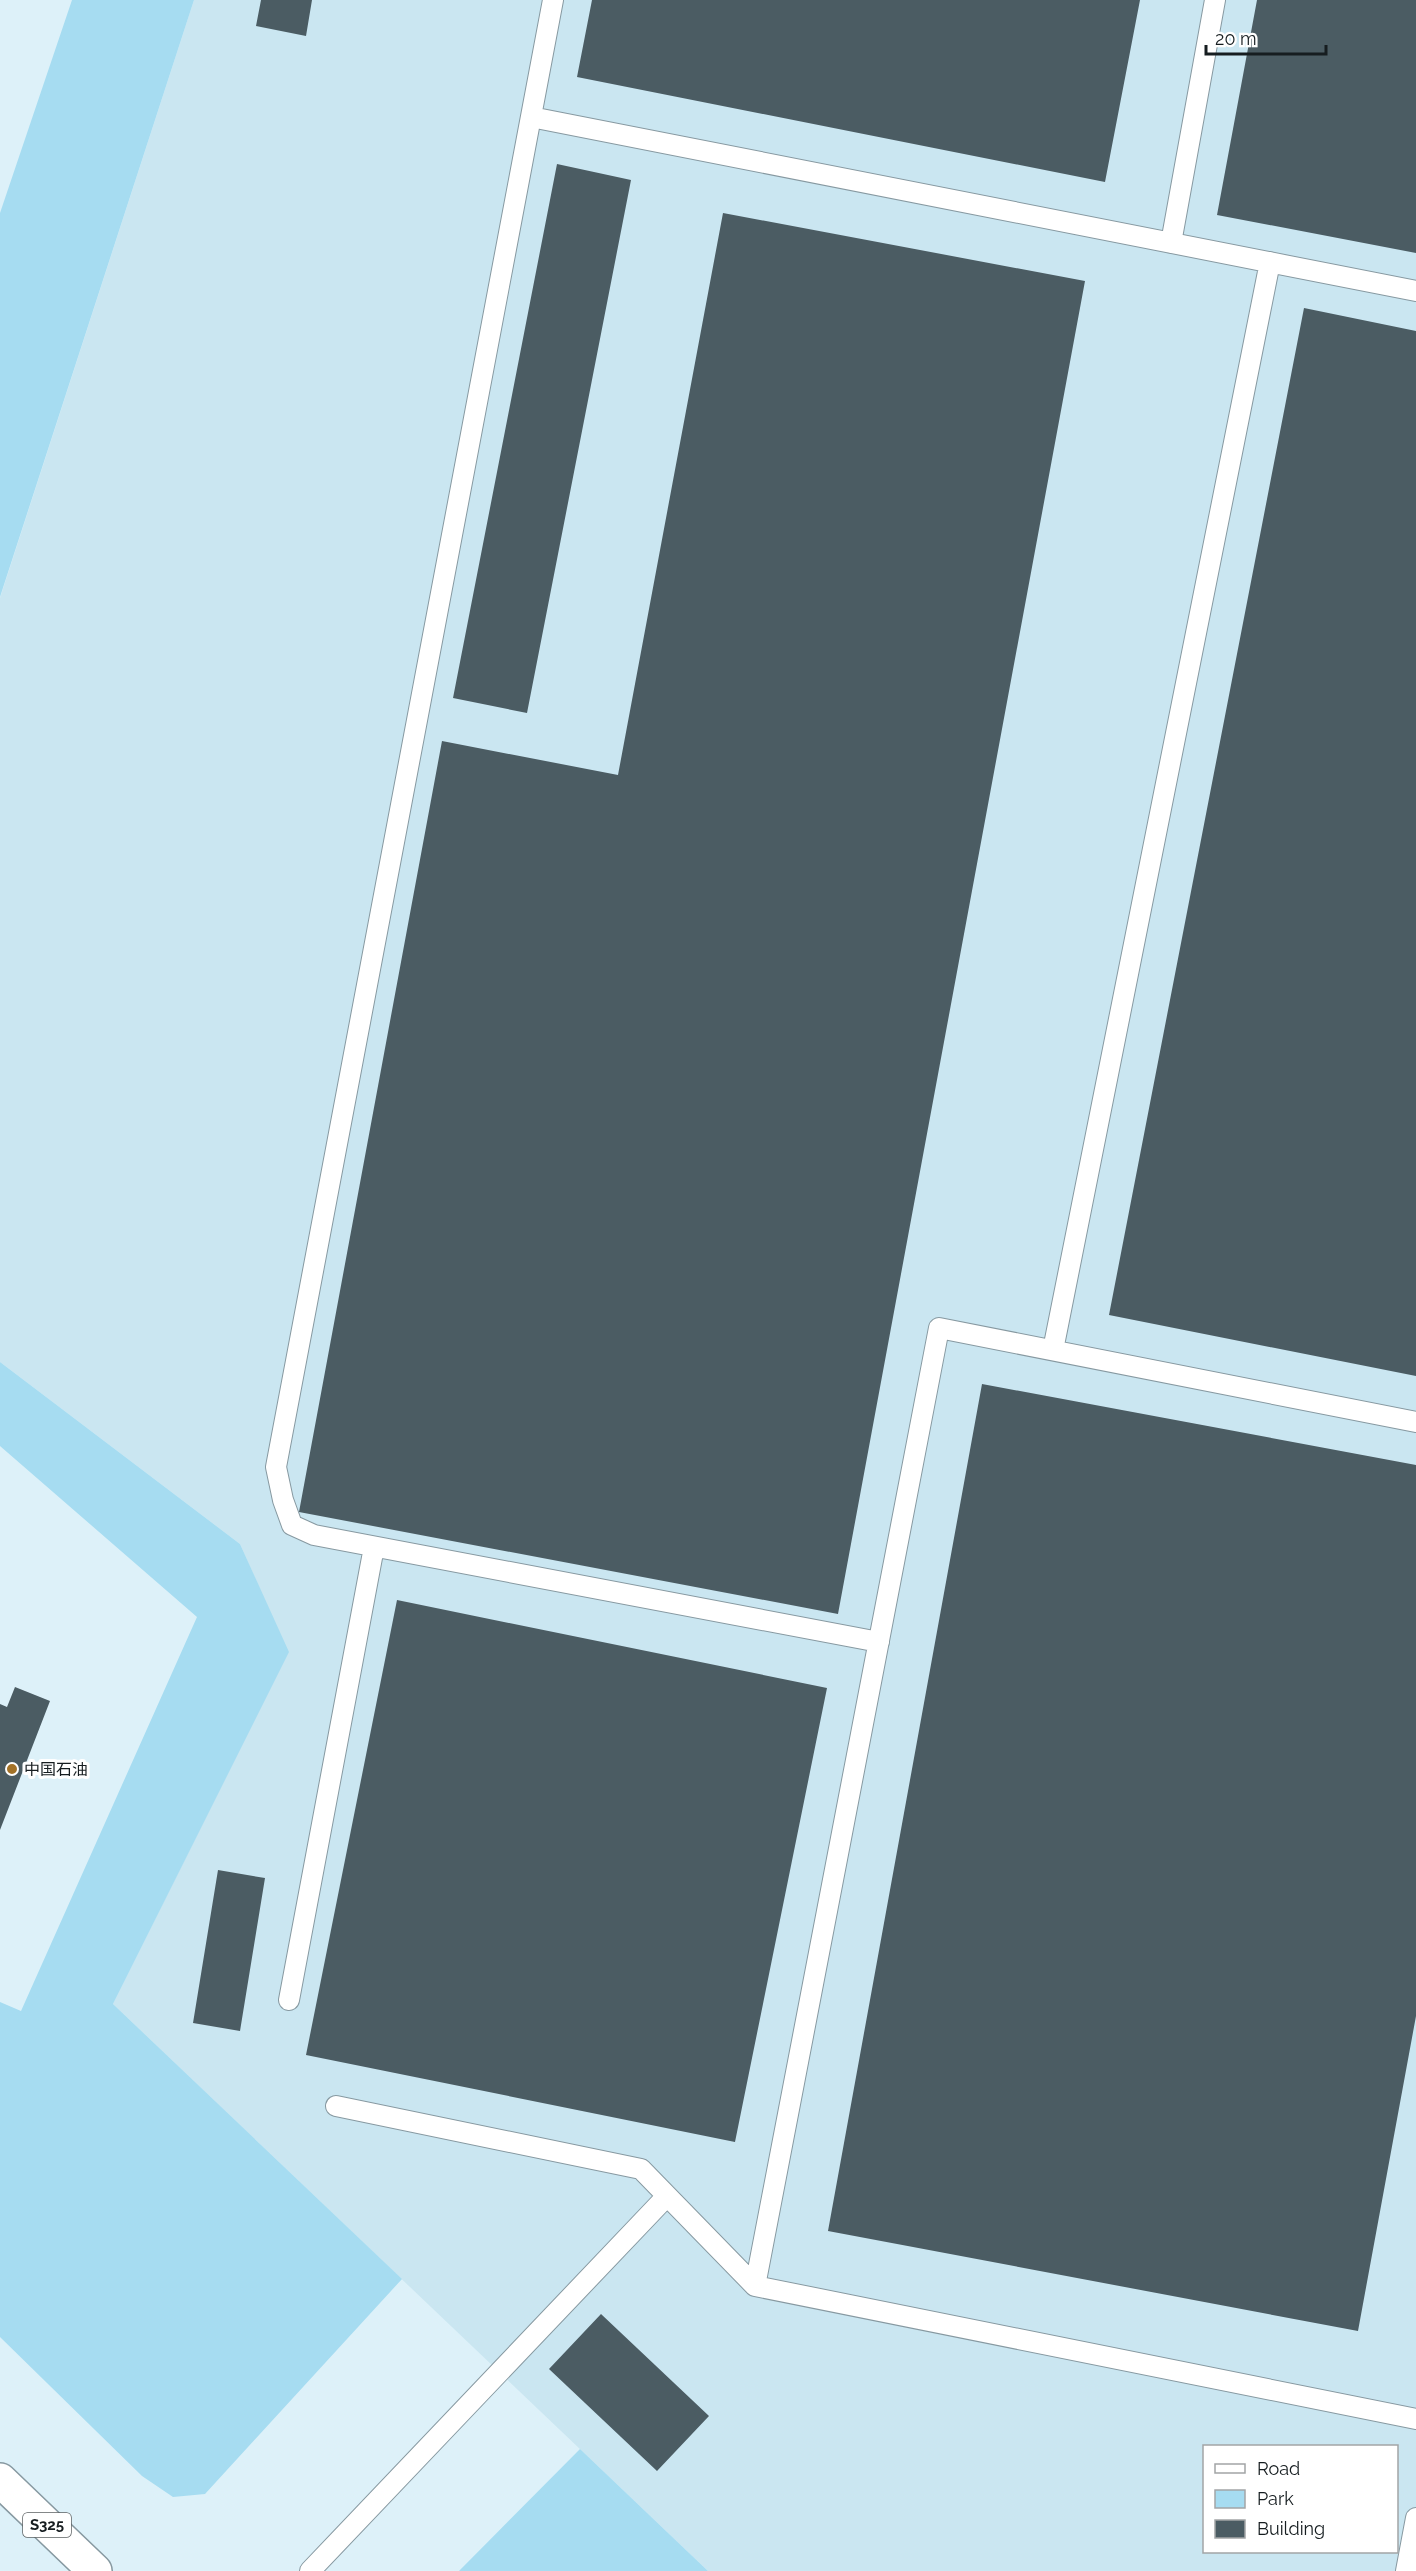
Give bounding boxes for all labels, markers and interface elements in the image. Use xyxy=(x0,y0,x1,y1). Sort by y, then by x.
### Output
scale bar xyxy=(1206,18,1326,56)
text: 20 m xyxy=(1215,28,1257,49)
place label: 中国石油 xyxy=(24,1760,88,1779)
marker: 中国石油 xyxy=(5,1762,19,1776)
legend xyxy=(1203,2445,1398,2553)
text: Road xyxy=(1257,2458,1300,2479)
text: Park xyxy=(1257,2488,1294,2509)
road number: S325 xyxy=(23,2513,71,2537)
text: Building xyxy=(1257,2518,1325,2539)

